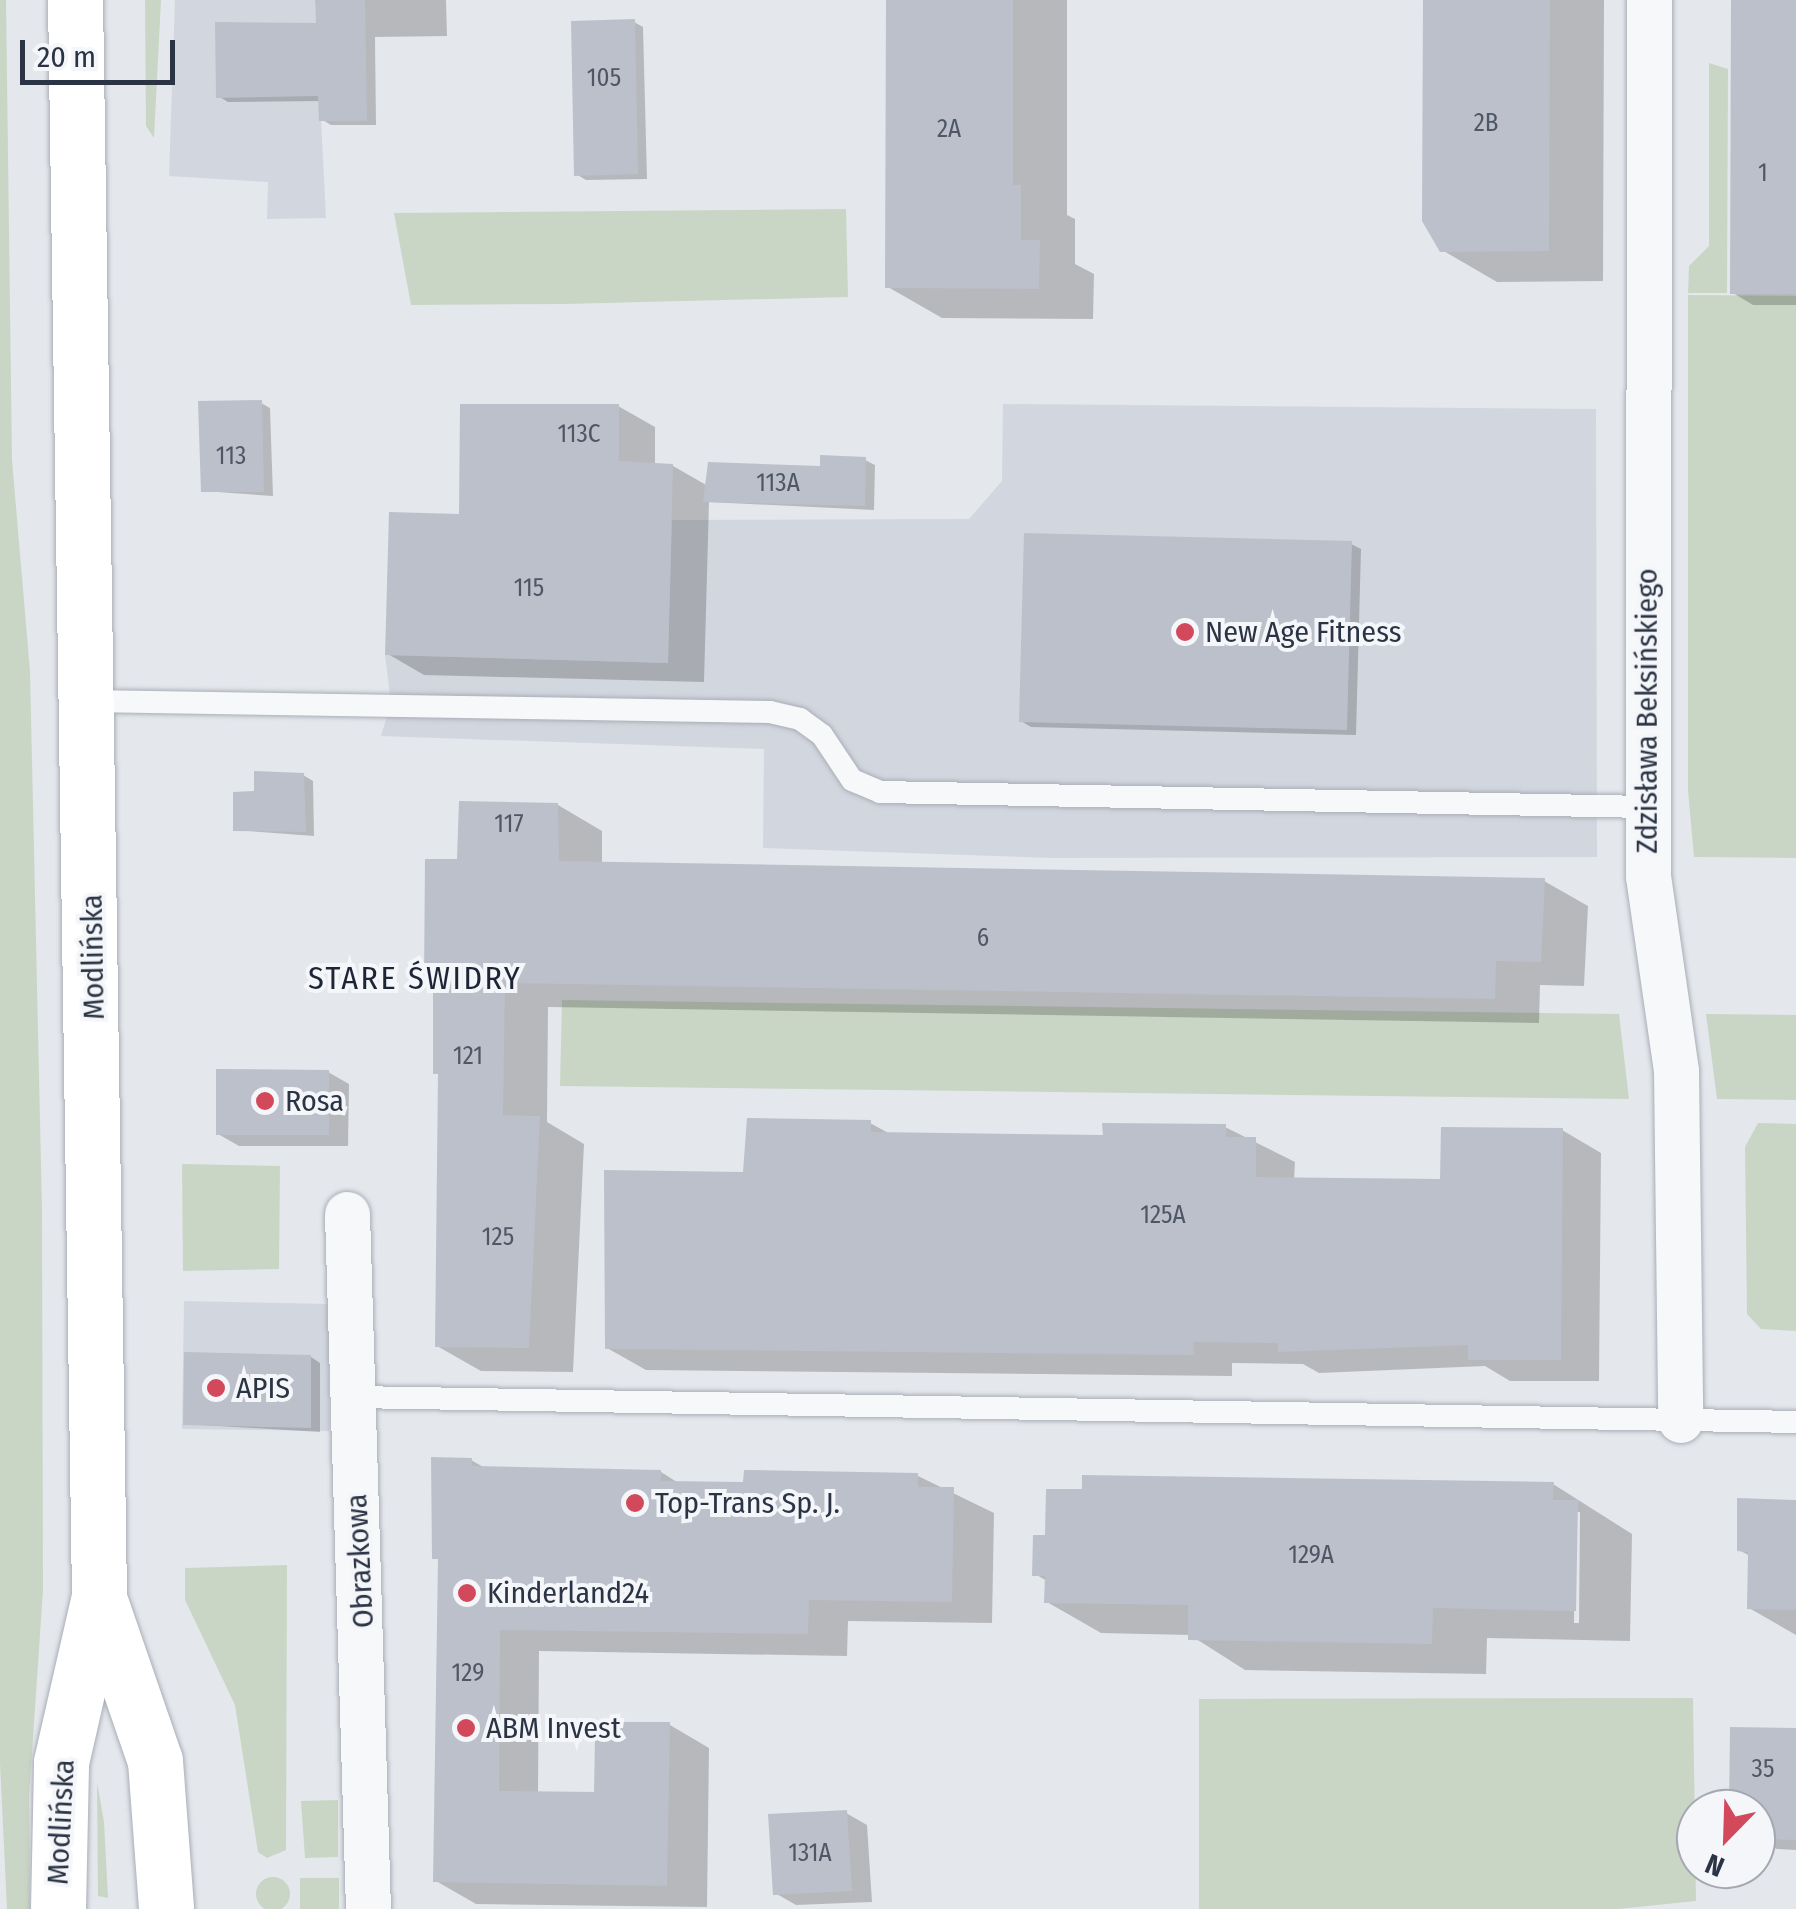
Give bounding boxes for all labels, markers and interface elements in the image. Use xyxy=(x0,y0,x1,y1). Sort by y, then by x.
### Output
scale bar xyxy=(25,20,180,82)
text: 20 m xyxy=(37,39,96,75)
house number: 105 xyxy=(587,63,621,93)
house number: 2B xyxy=(1474,108,1498,138)
house number: 2A xyxy=(937,114,961,144)
house number: 1 xyxy=(1758,158,1768,188)
house number: 113C xyxy=(557,419,601,449)
house number: 113 xyxy=(216,441,246,471)
house number: 113A xyxy=(756,468,800,498)
street label: Zdzisława Beksińskiego xyxy=(1629,568,1665,854)
house number: 115 xyxy=(514,573,544,603)
place label: New Age Fitness xyxy=(1205,614,1401,650)
marker: New Age Fitness xyxy=(1174,621,1196,643)
house number: 117 xyxy=(494,809,524,839)
street label: Modlińska xyxy=(74,894,112,1020)
house number: 6 xyxy=(977,923,989,953)
district label: STARE ŚWIDRY xyxy=(308,959,522,997)
house number: 121 xyxy=(453,1041,483,1071)
place label: Rosa xyxy=(285,1083,344,1119)
marker: Rosa xyxy=(254,1090,276,1112)
house number: 125A xyxy=(1140,1200,1186,1230)
house number: 125 xyxy=(482,1222,514,1252)
place label: APIS xyxy=(236,1370,290,1406)
marker: APIS xyxy=(205,1377,227,1399)
place label: Top-Trans Sp. J. xyxy=(655,1485,840,1521)
marker: Top-Trans Sp. J. xyxy=(624,1492,646,1514)
street label: Obrazkowa xyxy=(339,1493,381,1629)
house number: 129A xyxy=(1288,1540,1334,1570)
place label: Kinderland24 xyxy=(487,1575,649,1611)
marker: Kinderland24 xyxy=(456,1582,478,1604)
house number: 129 xyxy=(452,1658,484,1688)
place label: ABM Invest xyxy=(486,1710,621,1746)
marker: ABM Invest xyxy=(455,1717,477,1739)
house number: 35 xyxy=(1752,1754,1774,1784)
street label: Modlińska xyxy=(40,1758,82,1886)
north arrow xyxy=(1676,1789,1776,1889)
house number: 131A xyxy=(788,1838,832,1868)
text: N xyxy=(1701,1847,1729,1884)

